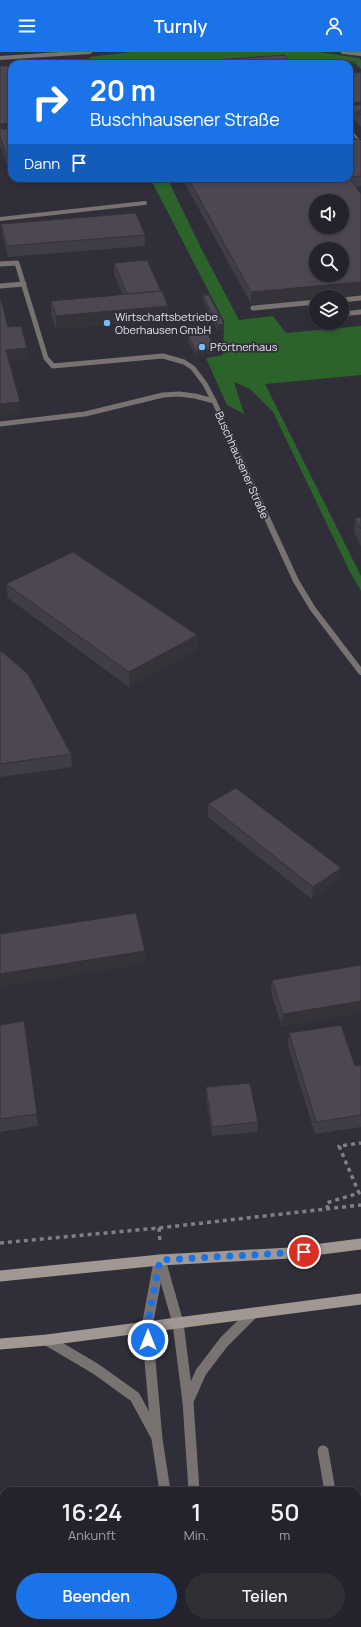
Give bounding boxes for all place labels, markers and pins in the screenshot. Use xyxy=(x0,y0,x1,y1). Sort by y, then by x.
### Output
place label: Wirtschaftsbetriebe Oberhausen GmbH xyxy=(115,309,218,337)
marker: Wirtschaftsbetriebe Oberhausen GmbH xyxy=(102,318,112,328)
place label: Pförtnerhaus xyxy=(210,339,278,354)
marker: Pförtnerhaus xyxy=(197,342,207,352)
pin xyxy=(287,1235,321,1269)

